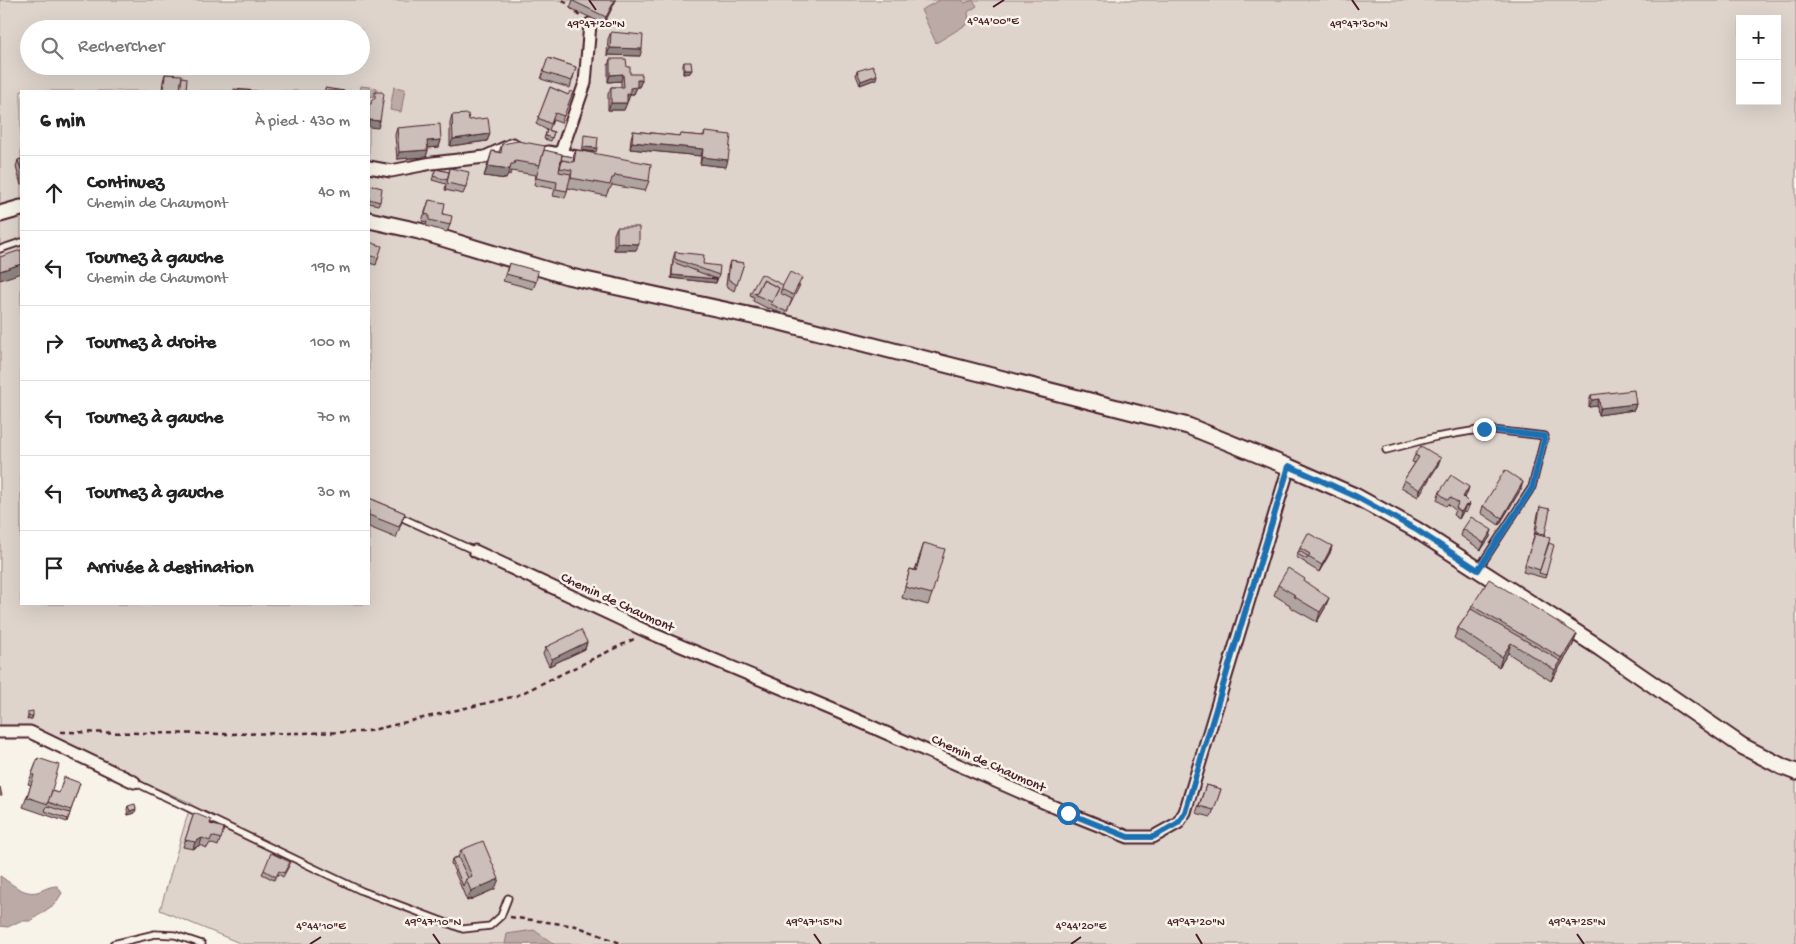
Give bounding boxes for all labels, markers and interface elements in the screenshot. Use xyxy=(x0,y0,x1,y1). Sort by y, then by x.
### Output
text: 4°44'00"E xyxy=(967,15,1019,29)
map controls xyxy=(1736,15,1781,105)
button: + xyxy=(1736,15,1781,60)
text: 49°47'20"N xyxy=(567,18,625,32)
text: 49°47'30"N xyxy=(1330,18,1388,32)
search box xyxy=(20,20,370,75)
icon: search xyxy=(38,34,66,62)
text: Rechercher xyxy=(78,36,164,59)
button: − xyxy=(1736,60,1781,105)
text: 6 min xyxy=(40,110,85,135)
text: À pied · 430 m xyxy=(255,113,350,132)
text: Continuez xyxy=(87,172,164,195)
icon: ahead xyxy=(40,179,68,207)
text: 40 m xyxy=(318,184,350,203)
text: Chemin de Chaumont xyxy=(87,195,228,214)
text: Tournez à gauche xyxy=(87,247,223,270)
icon: left xyxy=(40,254,68,282)
text: 190 m xyxy=(311,259,350,278)
text: Chemin de Chaumont xyxy=(87,270,228,289)
icon: right xyxy=(40,329,68,357)
text: Tournez à droite xyxy=(87,332,216,355)
text: 100 m xyxy=(310,334,350,353)
icon: left xyxy=(40,404,68,432)
text: Tournez à gauche xyxy=(87,407,223,430)
text: 70 m xyxy=(317,409,350,428)
route end xyxy=(1473,418,1496,441)
icon: left xyxy=(40,479,68,507)
text: Tournez à gauche xyxy=(87,482,223,505)
text: 30 m xyxy=(317,484,350,503)
icon: arrive xyxy=(40,554,68,582)
text: Arrivée à destination xyxy=(87,557,253,580)
street label: Chemin de Chaumont xyxy=(558,570,677,638)
street label: Chemin de Chaumont xyxy=(928,731,1049,798)
route start xyxy=(1057,802,1080,825)
text: 49°47'10"N xyxy=(405,916,461,930)
text: 49°47'15"N xyxy=(786,916,842,930)
text: 49°47'20"N xyxy=(1167,916,1225,930)
text: 49°47'25"N xyxy=(1548,916,1606,930)
text: 4°44'10"E xyxy=(296,920,346,934)
text: 4°44'20"E xyxy=(1056,920,1107,934)

